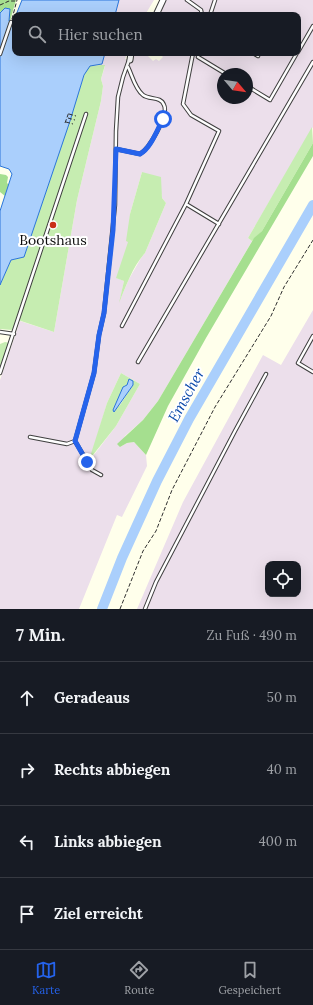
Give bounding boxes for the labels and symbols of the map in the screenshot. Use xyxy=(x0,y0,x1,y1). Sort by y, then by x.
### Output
north arrow xyxy=(217,68,253,104)
route start xyxy=(154,110,172,128)
marker: Bootshaus xyxy=(48,220,58,230)
place label: Bootshaus xyxy=(19,231,87,249)
water label: Emscher xyxy=(164,365,209,425)
route end xyxy=(78,453,96,471)

